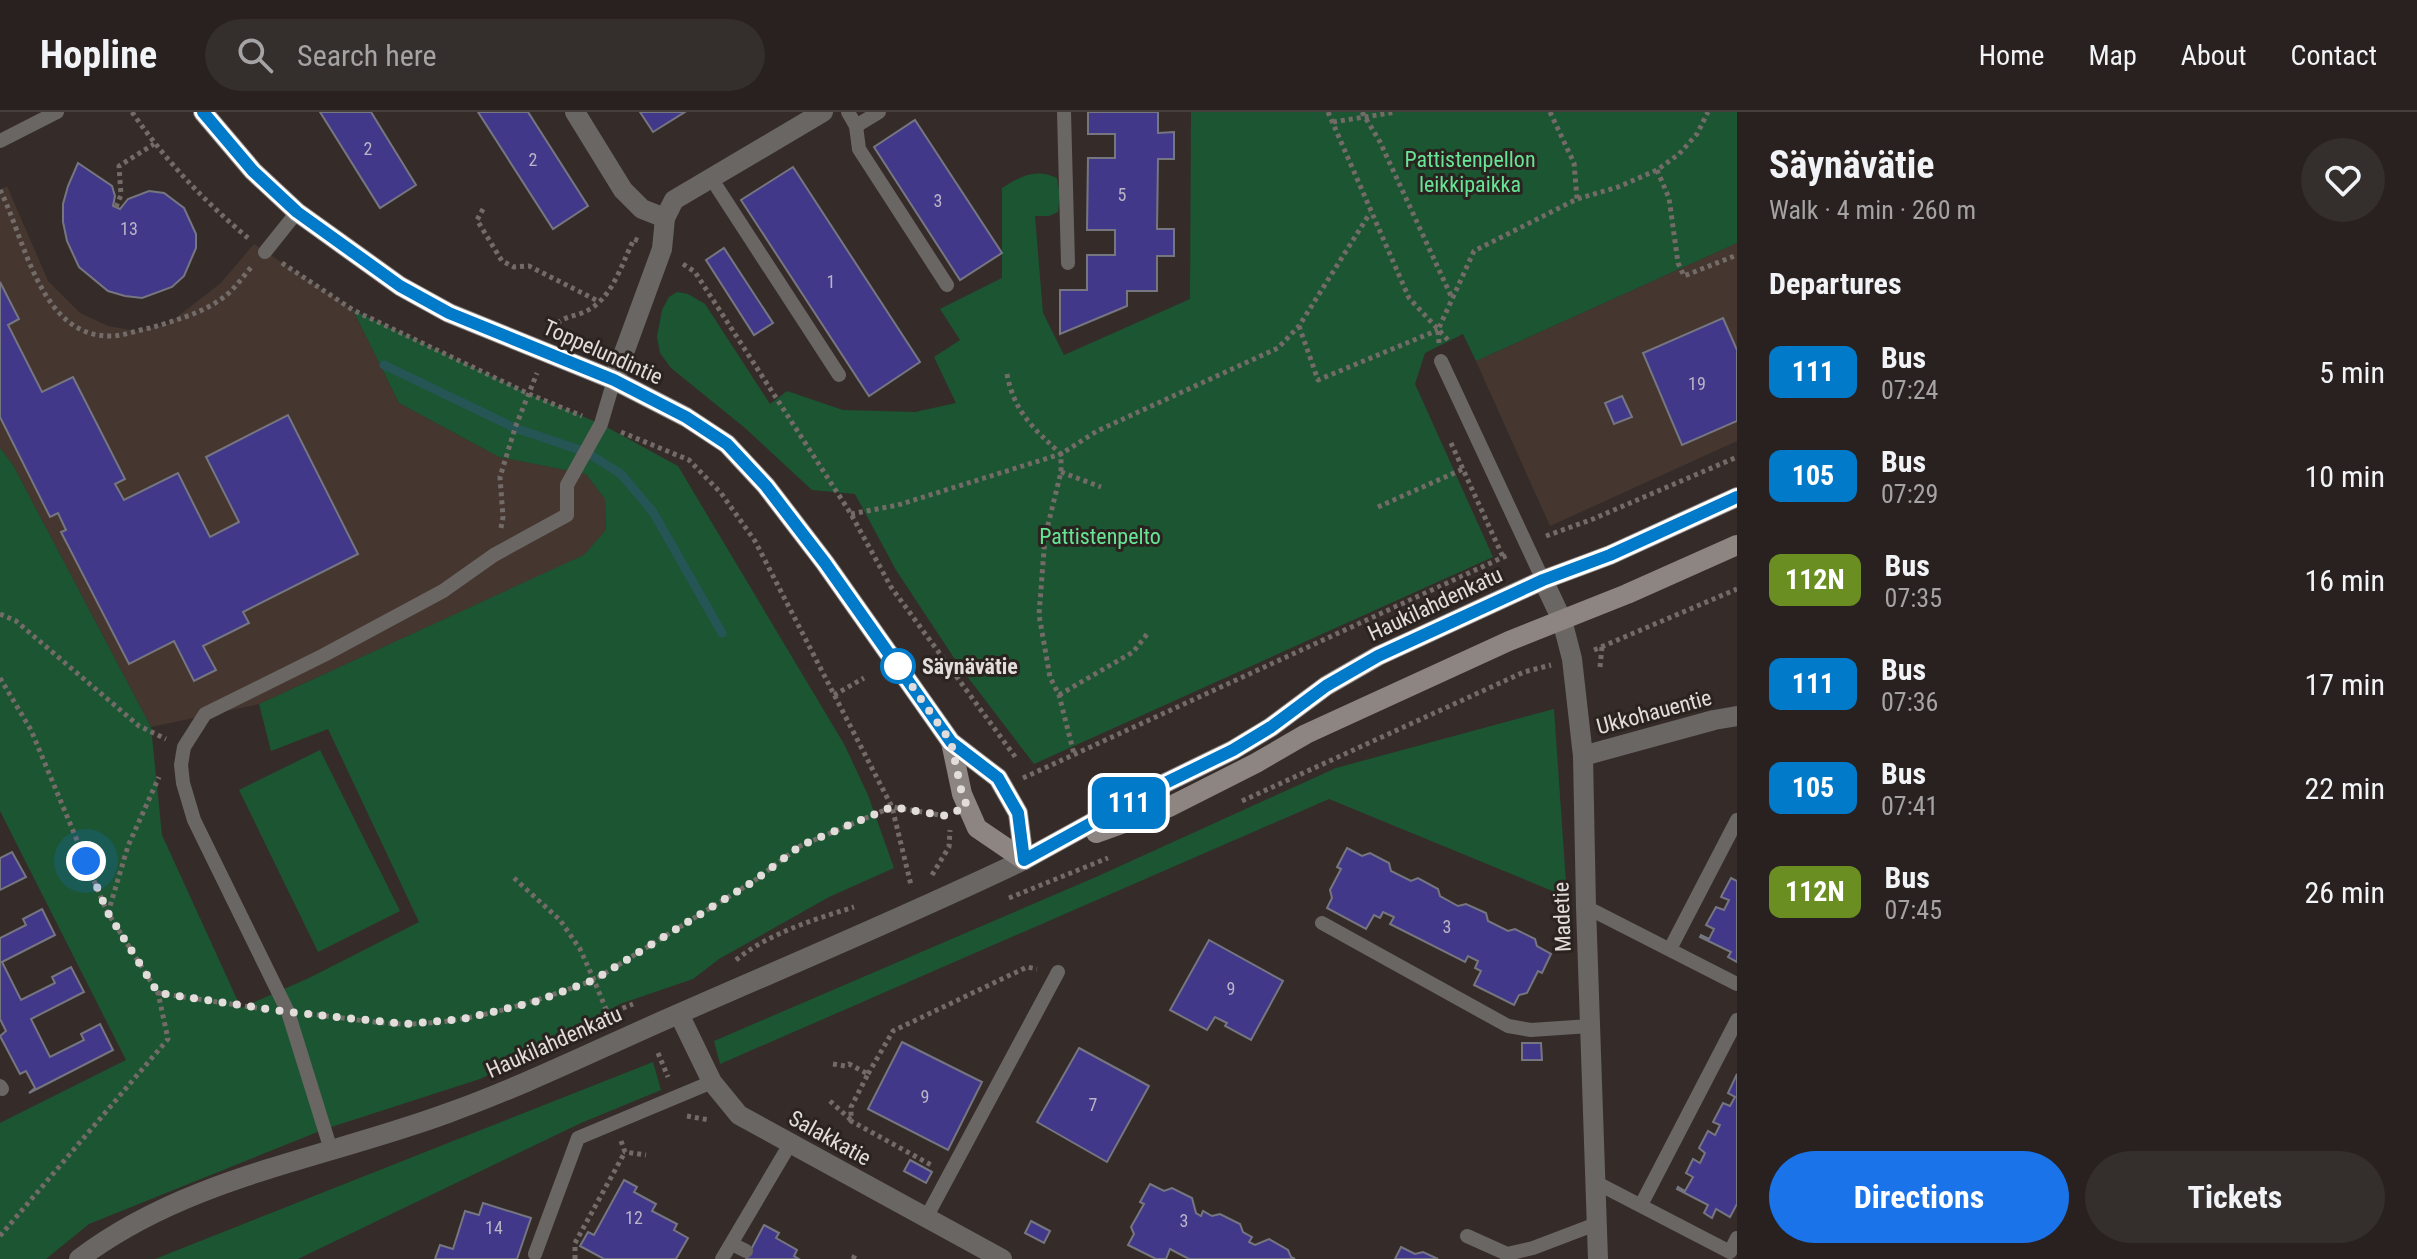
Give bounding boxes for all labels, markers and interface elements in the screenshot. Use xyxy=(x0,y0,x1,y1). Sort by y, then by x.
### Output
search box xyxy=(205,19,765,91)
text: Hopline xyxy=(40,33,157,77)
icon: search xyxy=(233,33,277,77)
text: Search here xyxy=(297,38,437,73)
text: Home xyxy=(1979,39,2044,72)
text: Map xyxy=(2088,39,2137,72)
text: About xyxy=(2181,39,2247,72)
text: Contact xyxy=(2291,39,2377,72)
house number: 2 xyxy=(364,138,373,159)
button: heart xyxy=(2301,138,2385,222)
text: Säynävätie xyxy=(1769,143,1934,187)
park label: Pattistenpellon leikkipaikka xyxy=(1404,147,1536,197)
house number: 2 xyxy=(529,149,538,170)
house number: 5 xyxy=(1118,184,1127,205)
house number: 3 xyxy=(934,190,942,211)
text: Walk · 4 min · 260 m xyxy=(1769,195,1976,225)
house number: 13 xyxy=(120,218,138,239)
text: Departures xyxy=(1769,266,1902,301)
house number: 1 xyxy=(827,271,835,292)
street label: Toppelundintie xyxy=(539,314,667,390)
text: Bus xyxy=(1881,340,1926,375)
text: 111 xyxy=(1792,355,1834,388)
text: 5 min xyxy=(2319,355,2385,390)
house number: 19 xyxy=(1688,373,1706,394)
text: 07:24 xyxy=(1881,375,1938,405)
text: Bus xyxy=(1881,444,1926,479)
text: 105 xyxy=(1792,459,1834,492)
text: 10 min xyxy=(2304,459,2385,494)
text: 07:29 xyxy=(1881,479,1938,509)
park label: Pattistenpelto xyxy=(1039,524,1161,549)
text: Bus xyxy=(1885,548,1930,583)
street label: Haukilahdenkatu xyxy=(1364,562,1506,646)
text: 112N xyxy=(1785,563,1845,596)
text: 16 min xyxy=(2304,563,2385,598)
text: 07:35 xyxy=(1885,583,1942,613)
marker: Säynävätie xyxy=(881,649,915,683)
text: Bus xyxy=(1881,652,1926,687)
place label: Säynävätie xyxy=(922,654,1018,679)
text: 111 xyxy=(1792,667,1834,700)
text: 17 min xyxy=(2304,667,2385,702)
street label: Ukkohauentie xyxy=(1594,685,1714,739)
text: 07:36 xyxy=(1881,687,1938,717)
text: Bus xyxy=(1881,756,1926,791)
text: 105 xyxy=(1792,771,1834,804)
text: 22 min xyxy=(2304,771,2385,806)
line badge: 111 xyxy=(1083,777,1175,829)
text: 111 xyxy=(1108,786,1150,819)
text: 07:41 xyxy=(1881,791,1938,821)
your location xyxy=(66,841,106,881)
text: Bus xyxy=(1885,860,1930,895)
text: 112N xyxy=(1785,875,1845,908)
text: 26 min xyxy=(2304,875,2385,910)
street label: Madetie xyxy=(1548,881,1576,953)
text: 07:45 xyxy=(1885,895,1942,925)
house number: 3 xyxy=(1443,916,1451,937)
house number: 9 xyxy=(1227,978,1235,999)
street label: Haukilahdenkatu xyxy=(482,1001,626,1083)
house number: 9 xyxy=(921,1086,929,1107)
house number: 7 xyxy=(1089,1094,1098,1115)
street label: Salakkatie xyxy=(785,1105,875,1171)
button: Directions xyxy=(1769,1151,2069,1243)
button: Tickets xyxy=(2085,1151,2385,1243)
house number: 12 xyxy=(625,1207,643,1228)
house number: 3 xyxy=(1180,1210,1188,1231)
house number: 14 xyxy=(485,1217,503,1238)

